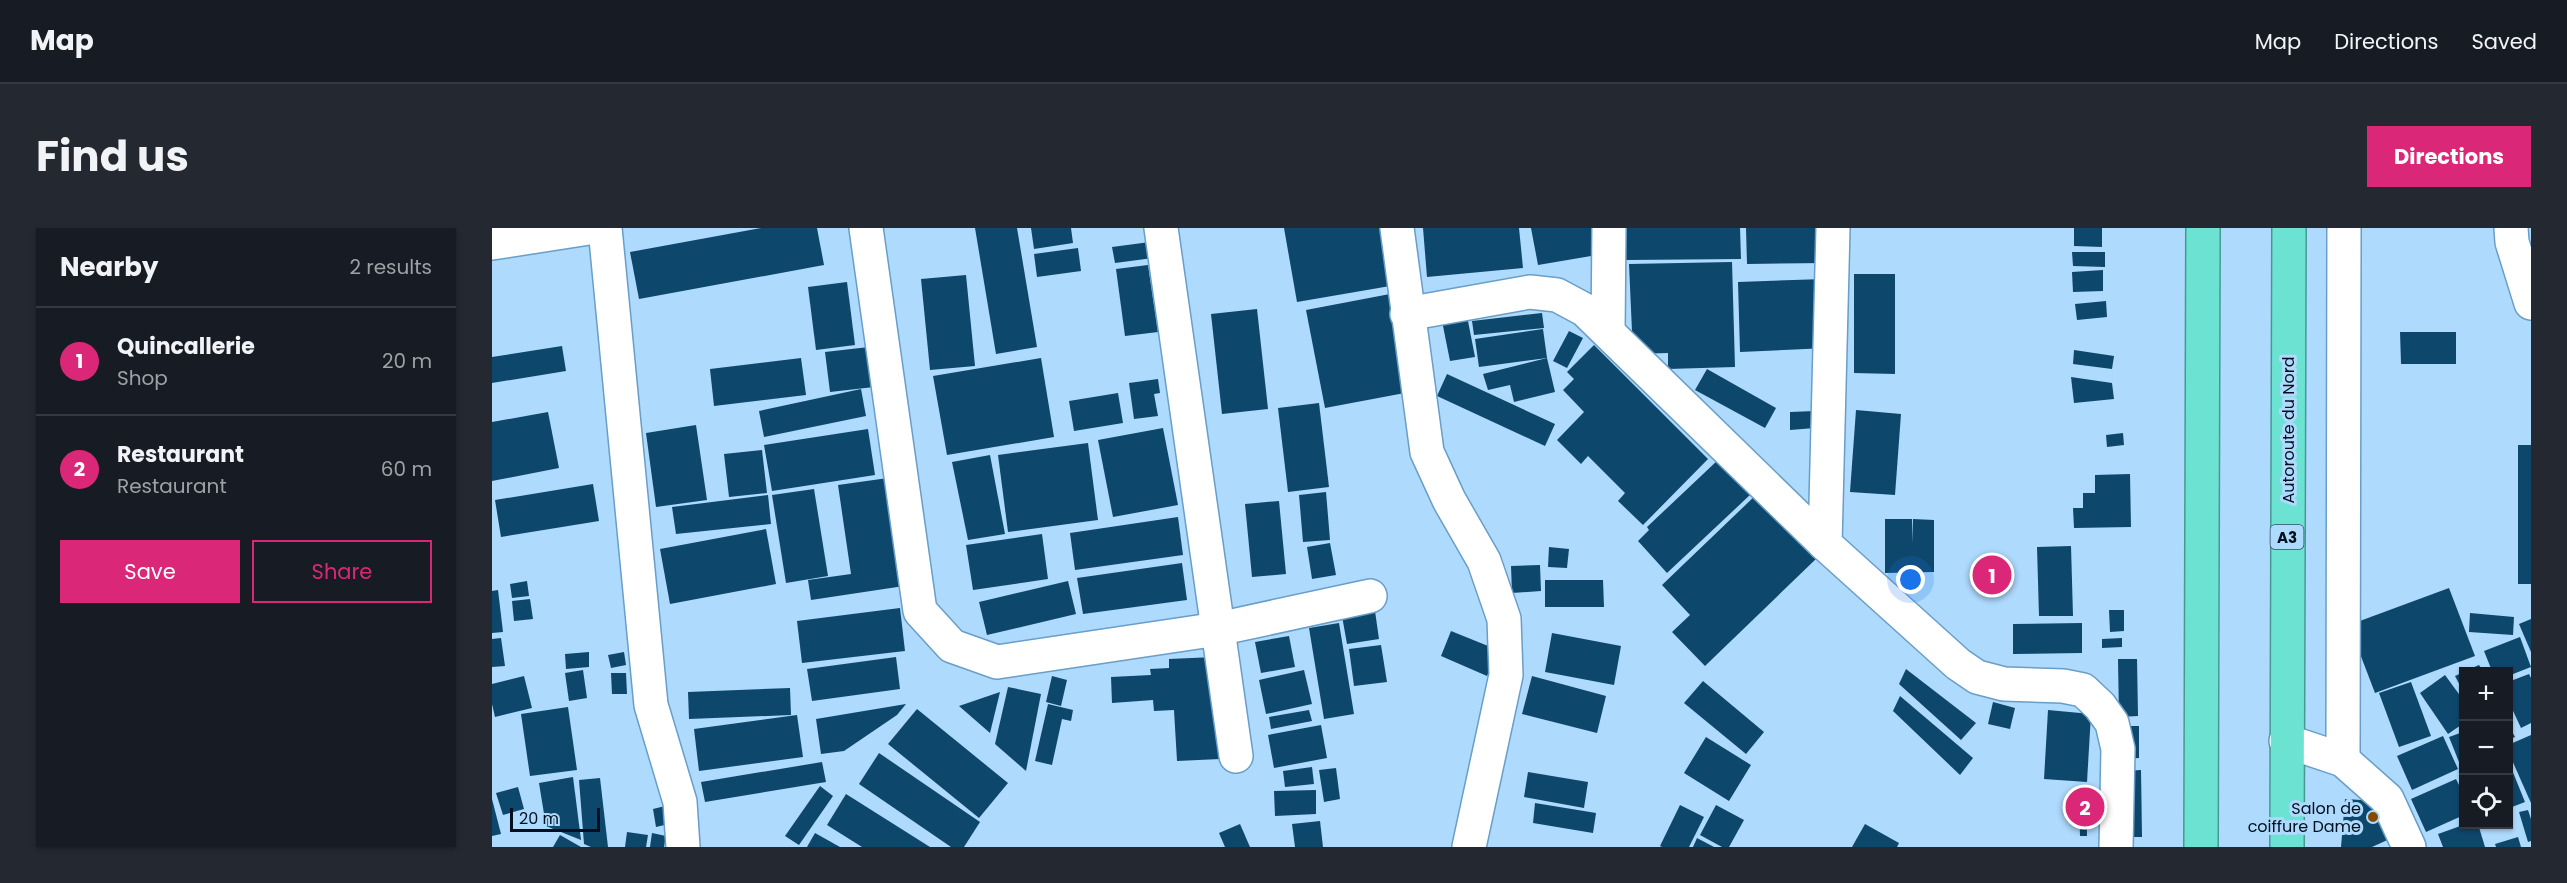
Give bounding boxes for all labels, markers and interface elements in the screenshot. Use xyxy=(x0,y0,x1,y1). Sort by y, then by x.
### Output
text: Map xyxy=(30,21,94,60)
text: Map xyxy=(2255,27,2301,56)
text: Directions xyxy=(2334,27,2438,56)
text: Saved xyxy=(2471,27,2537,56)
button: Directions xyxy=(2367,126,2531,187)
text: Find us xyxy=(36,127,189,186)
text: Nearby xyxy=(60,249,158,285)
text: 2 results xyxy=(349,253,432,281)
text: Quincallerie xyxy=(117,331,255,362)
text: 1 xyxy=(76,347,83,375)
text: 20 m xyxy=(382,347,432,375)
street label: Autoroute du Nord xyxy=(2277,356,2300,504)
text: Shop xyxy=(117,364,168,392)
text: Restaurant xyxy=(117,439,244,470)
text: 2 xyxy=(74,455,85,483)
text: 60 m xyxy=(381,455,432,483)
text: Restaurant xyxy=(117,472,227,500)
road number: A3 xyxy=(2270,525,2304,549)
button: Save xyxy=(60,540,240,603)
button: Share xyxy=(252,540,432,603)
pin: 1 xyxy=(1972,552,2012,598)
your location xyxy=(1896,565,1925,594)
map controls xyxy=(2459,667,2513,829)
button: + xyxy=(2459,667,2513,721)
button: − xyxy=(2459,721,2513,775)
button: locate xyxy=(2459,775,2513,829)
pin: 2 xyxy=(2066,784,2104,830)
place label: Salon de coiffure Dame xyxy=(2248,797,2361,838)
scale bar xyxy=(510,805,600,832)
text: 20 m xyxy=(519,807,559,830)
marker: Salon de coiffure Dame xyxy=(2366,810,2380,824)

